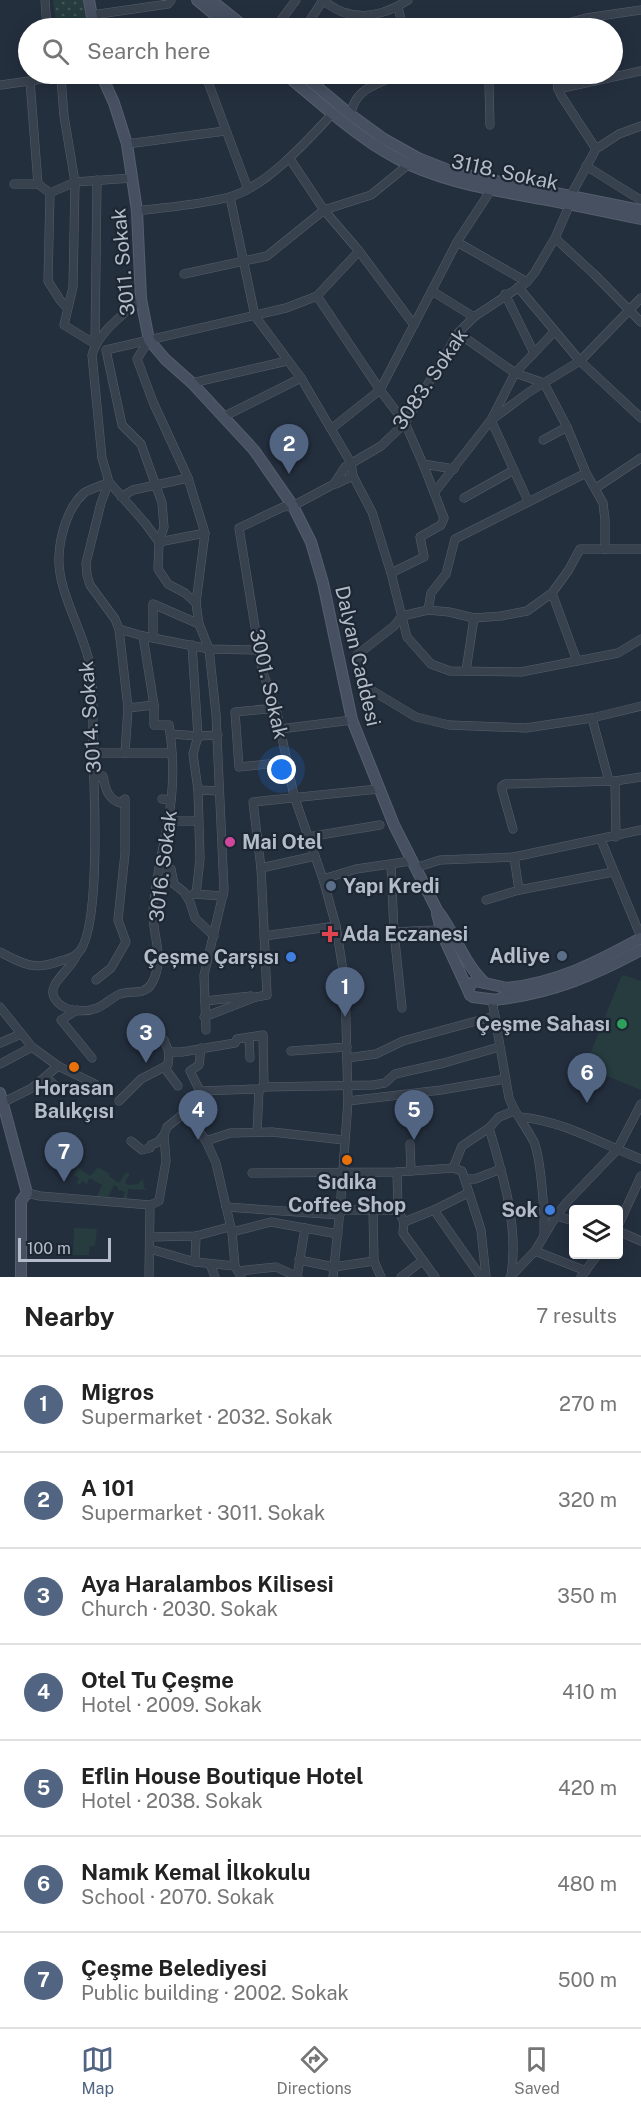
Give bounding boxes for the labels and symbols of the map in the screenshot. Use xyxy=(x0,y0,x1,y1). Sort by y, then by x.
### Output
street label: 3118. Sokak xyxy=(449,149,561,195)
street label: 3011. Sokak xyxy=(106,207,140,317)
street label: 3083. Sokak xyxy=(387,324,473,434)
pin: 2 xyxy=(270,424,308,474)
street label: Dalyan Caddesi xyxy=(330,583,386,729)
street label: 3001. Sokak xyxy=(245,627,293,741)
street label: 3014. Sokak xyxy=(74,660,106,774)
your location xyxy=(267,755,296,784)
street label: 3016. Sokak xyxy=(144,809,182,923)
place label: Mai Otel xyxy=(242,830,323,854)
marker: Mai Otel xyxy=(223,835,237,849)
place label: Yapı Kredi xyxy=(343,874,440,898)
marker: Yapı Kredi xyxy=(324,879,338,893)
place label: Ada Eczanesi xyxy=(342,922,468,946)
marker: Ada Eczanesi xyxy=(323,927,337,941)
place label: Adliye xyxy=(489,944,550,968)
place label: Çeșme Çarșısı xyxy=(143,945,279,969)
marker: Adliye xyxy=(555,949,569,963)
marker: Çeșme Çarșısı xyxy=(284,950,298,964)
pin: 1 xyxy=(326,968,364,1017)
place label: Çeşme Sahası xyxy=(476,1012,610,1036)
pin: 3 xyxy=(126,1014,166,1063)
marker: Çeşme Sahası xyxy=(615,1017,629,1031)
pin: 6 xyxy=(568,1054,606,1103)
marker: Horasan Balıkçısı xyxy=(67,1060,81,1074)
place label: Horasan Balıkçısı xyxy=(34,1076,114,1123)
pin: 4 xyxy=(178,1090,218,1140)
pin: 5 xyxy=(394,1090,434,1140)
pin: 7 xyxy=(44,1132,84,1182)
marker: Sıdıka Coffee Shop xyxy=(340,1153,354,1167)
place label: Sıdıka Coffee Shop xyxy=(288,1170,406,1217)
place label: Sok xyxy=(501,1198,538,1222)
marker: Sok xyxy=(543,1203,557,1217)
scale bar xyxy=(18,1235,111,1262)

